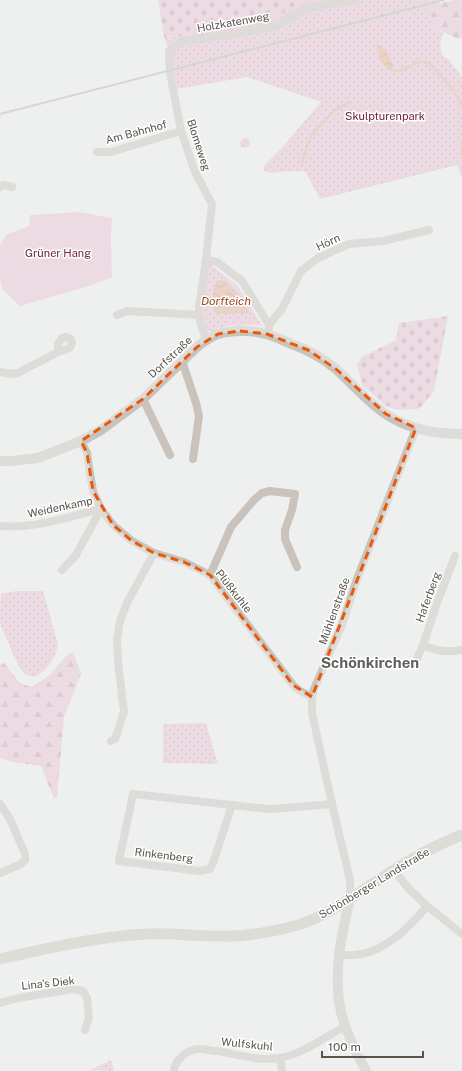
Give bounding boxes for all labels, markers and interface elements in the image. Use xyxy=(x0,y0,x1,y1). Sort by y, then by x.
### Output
street label: Holzkatenweg xyxy=(196,10,270,34)
park label: Skulpturenpark xyxy=(345,110,425,122)
street label: Am Bahnhof xyxy=(104,118,169,146)
street label: Blomeweg xyxy=(185,118,213,173)
street label: Hörn xyxy=(314,231,342,253)
park label: Grüner Hang xyxy=(25,247,91,259)
water label: Dorfteich xyxy=(201,294,251,308)
street label: Dorfstraße xyxy=(146,334,194,380)
street label: Weidenkamp xyxy=(26,494,94,520)
street label: Plüßkuhle xyxy=(214,567,254,615)
street label: Haferberg xyxy=(413,570,443,624)
street label: Mühlenstraße xyxy=(316,576,352,646)
district label: Schönkirchen xyxy=(321,654,419,671)
street label: Rinkenberg xyxy=(134,845,194,865)
street label: Schönberger Landstraße xyxy=(317,845,431,921)
street label: Lina's Diek xyxy=(21,974,75,992)
scale bar xyxy=(322,1033,423,1059)
street label: Wulfskuhl xyxy=(220,1035,274,1053)
text: 100 m xyxy=(328,1040,361,1054)

